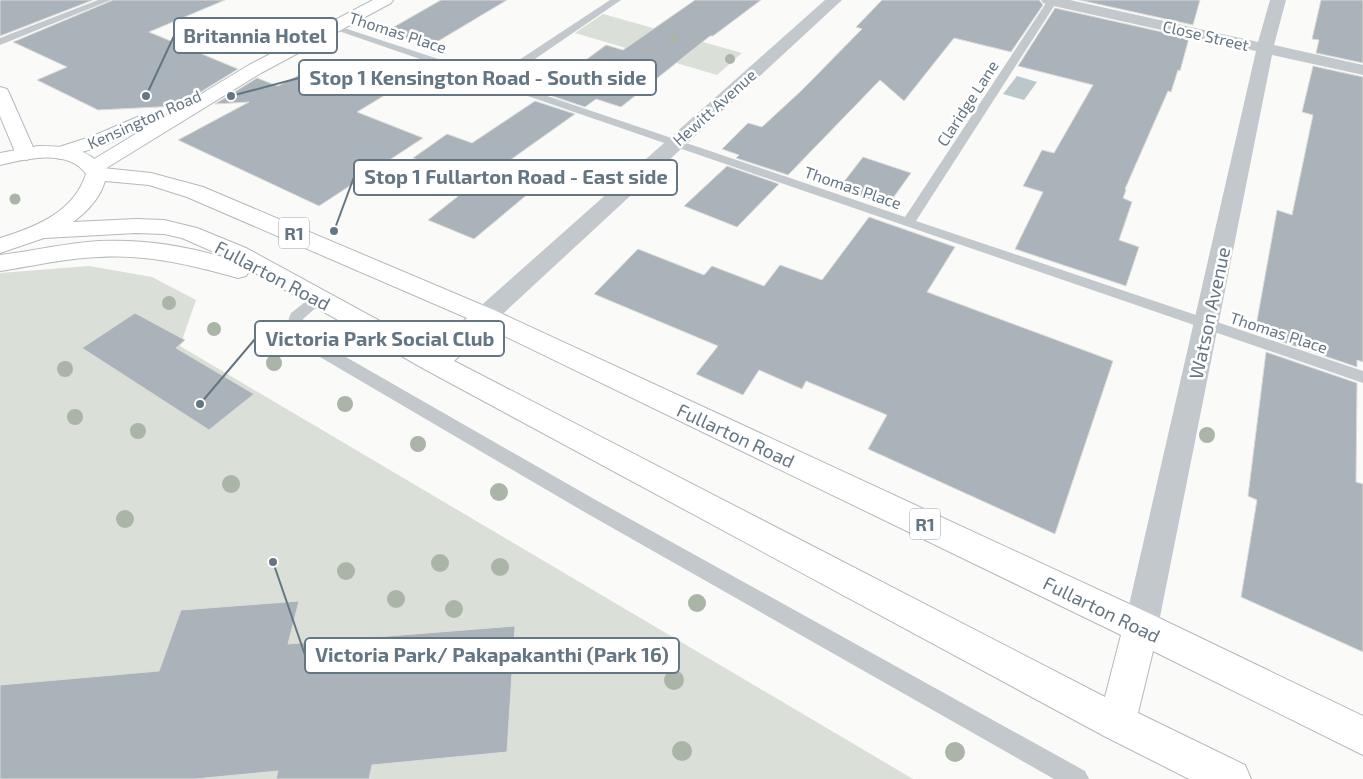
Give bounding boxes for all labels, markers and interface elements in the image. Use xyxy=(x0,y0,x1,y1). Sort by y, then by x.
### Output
street label: Thomas Place xyxy=(347,7,449,57)
street label: Close Street xyxy=(1161,16,1251,54)
callout: Britannia Hotel xyxy=(174,18,337,53)
text: Britannia Hotel xyxy=(183,23,327,47)
street label: Claridge Lane xyxy=(932,57,1002,149)
callout: Stop 1 Kensington Road - South side xyxy=(299,60,656,95)
text: Stop 1 Kensington Road - South side xyxy=(310,65,646,89)
street label: Hewitt Avenue xyxy=(668,65,760,149)
street label: Kensington Road xyxy=(84,85,204,153)
callout: Stop 1 Fullarton Road - East side xyxy=(354,160,677,195)
street label: Thomas Place xyxy=(802,162,904,212)
text: Stop 1 Fullarton Road - East side xyxy=(364,164,668,188)
road number: R1 xyxy=(279,218,309,248)
street label: Fullarton Road xyxy=(211,235,335,315)
street label: Watson Avenue xyxy=(1184,245,1234,381)
street label: Thomas Place xyxy=(1228,307,1330,357)
callout: Victoria Park Social Club xyxy=(255,321,504,356)
text: Victoria Park Social Club xyxy=(265,326,495,350)
street label: Fullarton Road xyxy=(674,398,798,472)
road number: R1 xyxy=(910,508,940,540)
street label: Fullarton Road xyxy=(1040,571,1164,647)
callout: Victoria Park/ Pakapakanthi (Park 16) xyxy=(305,638,679,673)
text: Victoria Park/ Pakapakanthi (Park 16) xyxy=(315,642,669,666)

